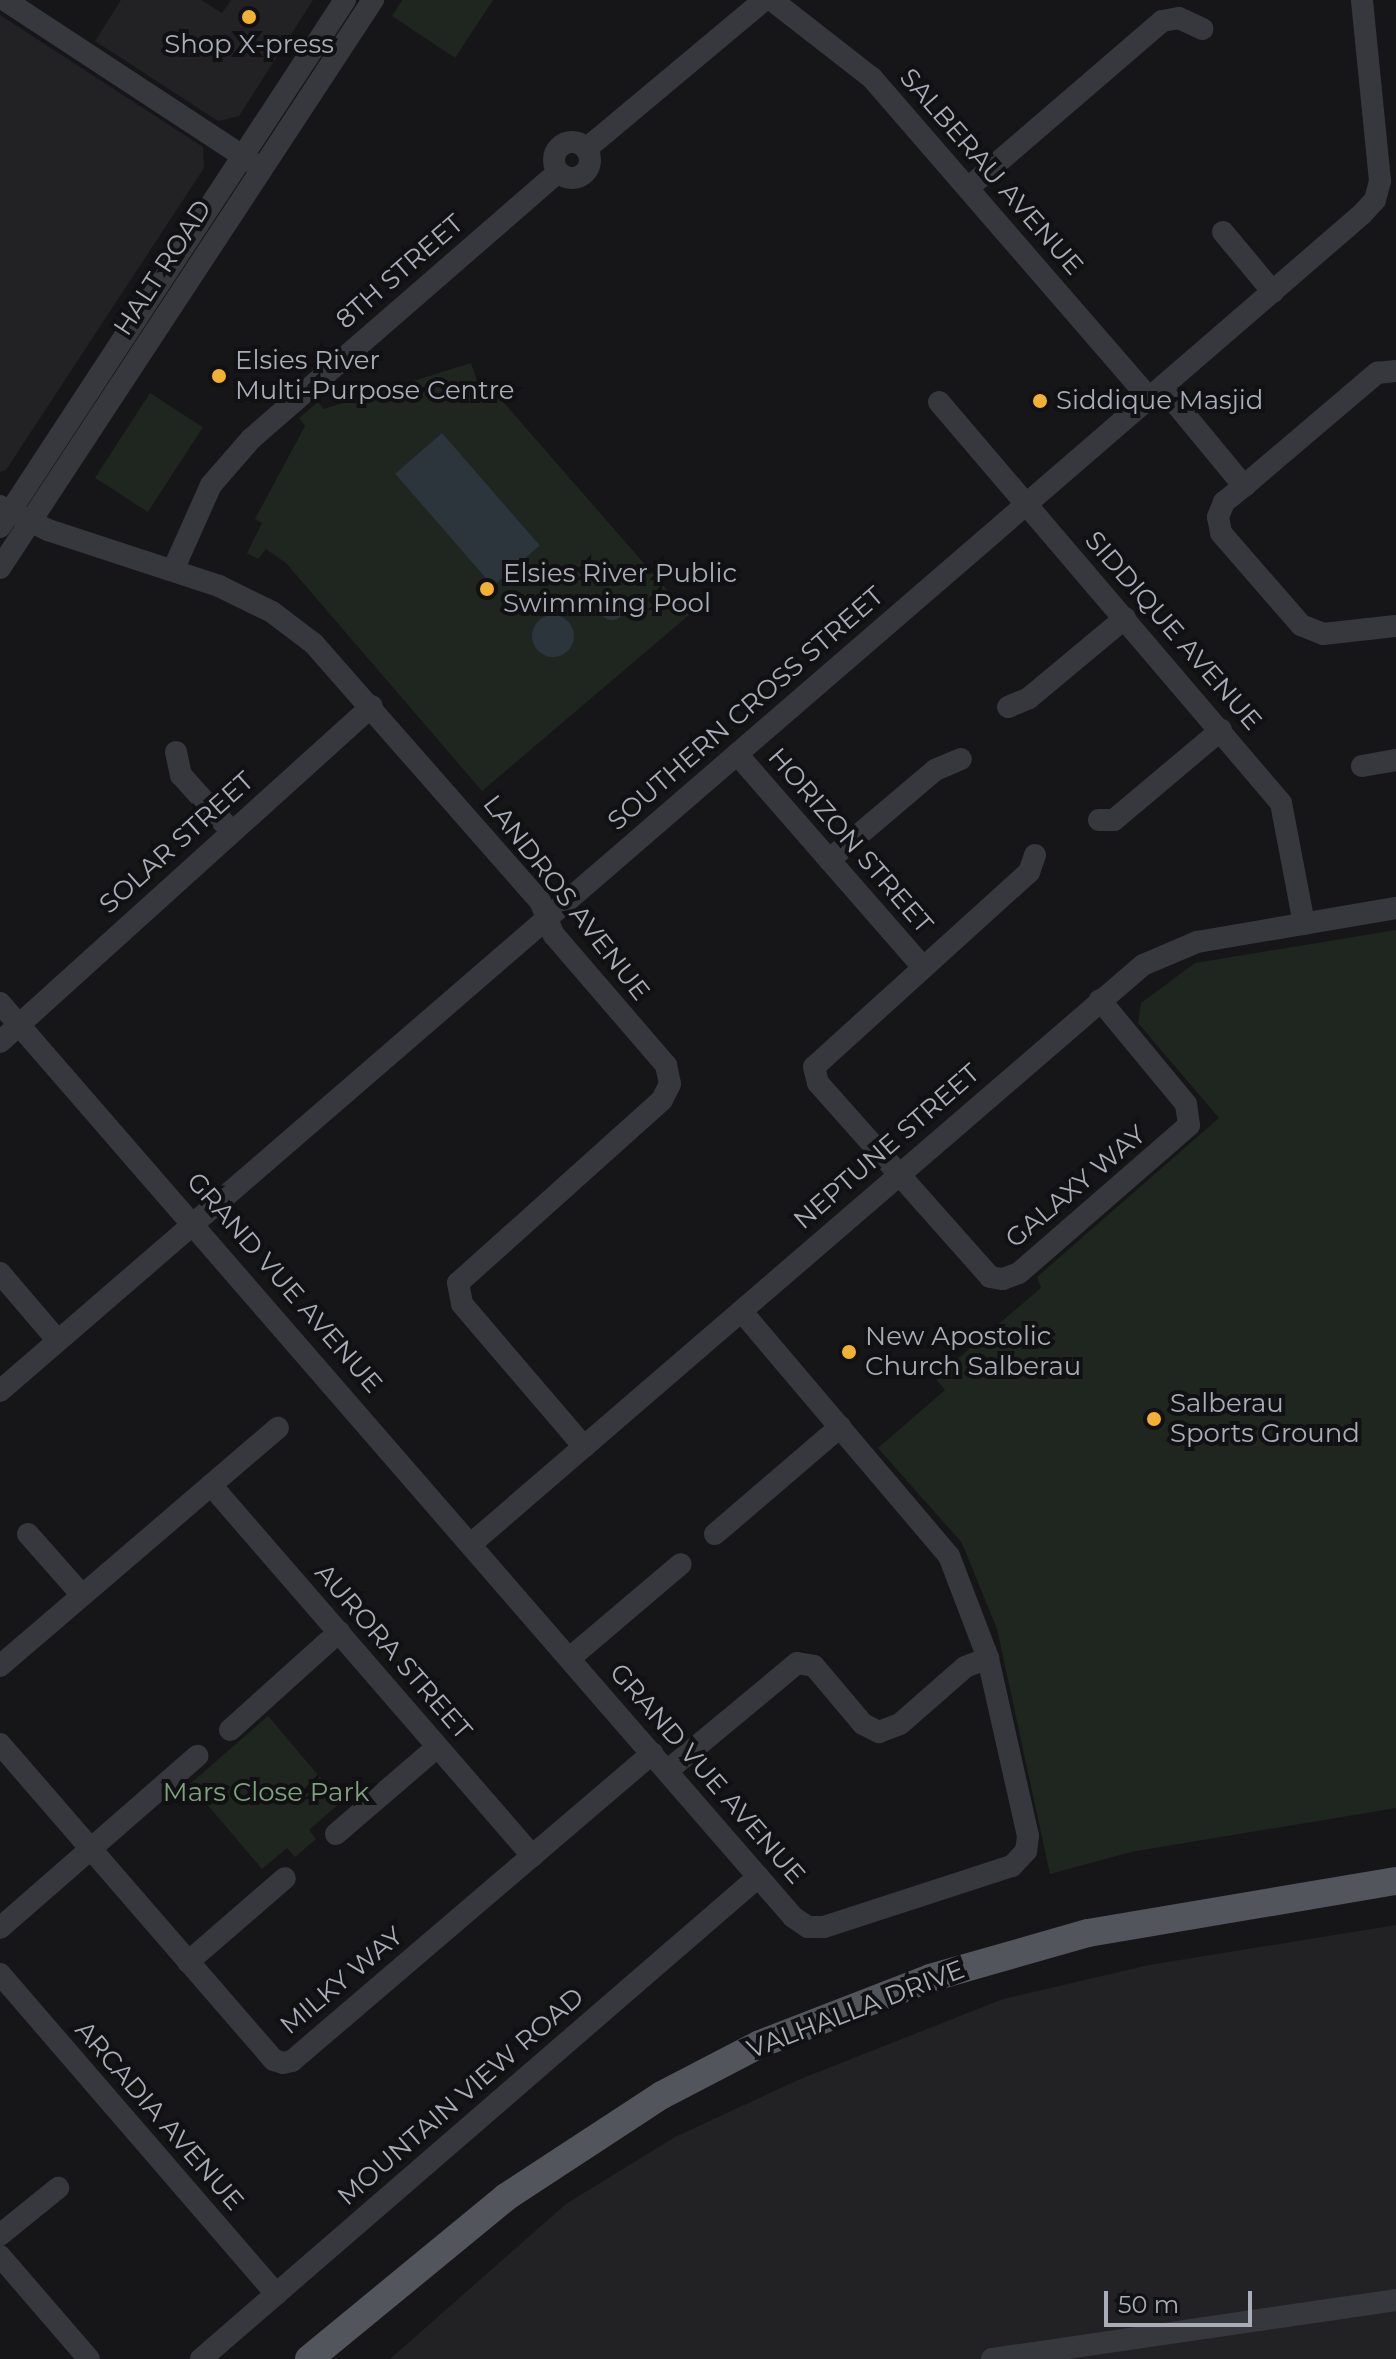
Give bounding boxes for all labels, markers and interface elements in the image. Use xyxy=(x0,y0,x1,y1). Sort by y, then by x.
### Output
marker: Shop X-press xyxy=(240,8,258,26)
place label: Shop X-press xyxy=(164,29,334,61)
street label: SALBERAU AVENUE xyxy=(893,62,1089,282)
street label: HALT ROAD xyxy=(108,194,218,342)
street label: 8TH STREET xyxy=(330,208,470,336)
place label: Elsies River Multi-Purpose Centre xyxy=(235,345,515,406)
marker: Elsies River Multi-Purpose Centre xyxy=(210,367,228,385)
place label: Siddique Masjid xyxy=(1056,385,1263,417)
marker: Siddique Masjid xyxy=(1031,392,1049,410)
street label: SIDDIQUE AVENUE xyxy=(1078,525,1268,737)
place label: Elsies River Public Swimming Pool xyxy=(503,558,737,620)
marker: Elsies River Public Swimming Pool xyxy=(478,580,496,598)
street label: SOUTHERN CROSS STREET xyxy=(602,581,890,837)
street label: HORIZON STREET xyxy=(761,742,939,940)
street label: SOLAR STREET xyxy=(94,766,260,920)
street label: LANDROS AVENUE xyxy=(476,789,656,1007)
street label: NEPTUNE STREET xyxy=(788,1058,986,1236)
street label: GALAXY WAY xyxy=(1000,1119,1152,1255)
street label: GRAND VUE AVENUE xyxy=(180,1166,388,1400)
place label: New Apostolic Church Salberau xyxy=(865,1321,1081,1382)
marker: New Apostolic Church Salberau xyxy=(840,1343,858,1361)
place label: Salberau Sports Ground xyxy=(1170,1388,1360,1450)
marker: Salberau Sports Ground xyxy=(1145,1410,1163,1428)
street label: AURORA STREET xyxy=(308,1558,478,1746)
street label: GRAND VUE AVENUE xyxy=(603,1657,811,1891)
park label: Mars Close Park xyxy=(163,1777,369,1809)
street label: MILKY WAY xyxy=(274,1921,410,2041)
street label: VALHALLA DRIVE xyxy=(743,1954,969,2066)
street label: MOUNTAIN VIEW ROAD xyxy=(332,1982,590,2212)
street label: ARCADIA AVENUE xyxy=(68,2015,250,2217)
scale bar xyxy=(1108,2275,1256,2325)
text: 50 m xyxy=(1118,2290,1179,2319)

